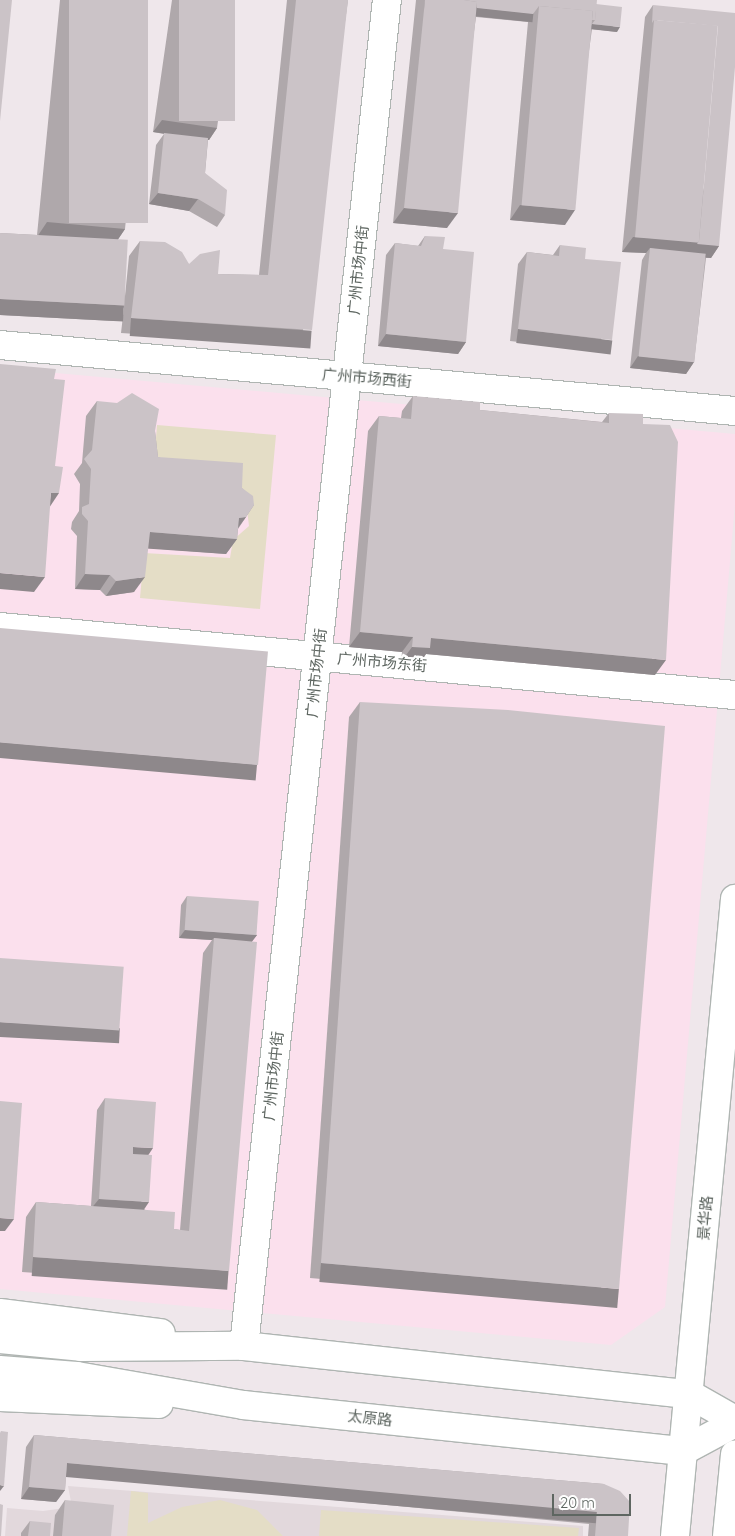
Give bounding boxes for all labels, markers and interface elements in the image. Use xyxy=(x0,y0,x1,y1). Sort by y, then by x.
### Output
street label: 广州市场中街 xyxy=(344,224,372,316)
street label: 广州市场西街 xyxy=(321,365,413,391)
street label: 广州市场中街 xyxy=(302,627,330,719)
street label: 广州市场东街 xyxy=(336,649,428,675)
street label: 广州市场中街 xyxy=(259,1030,287,1122)
street label: 景华路 xyxy=(694,1195,716,1241)
street label: 太原路 xyxy=(347,1407,393,1429)
scale bar xyxy=(555,1484,634,1516)
text: 20 m xyxy=(560,1493,595,1512)

